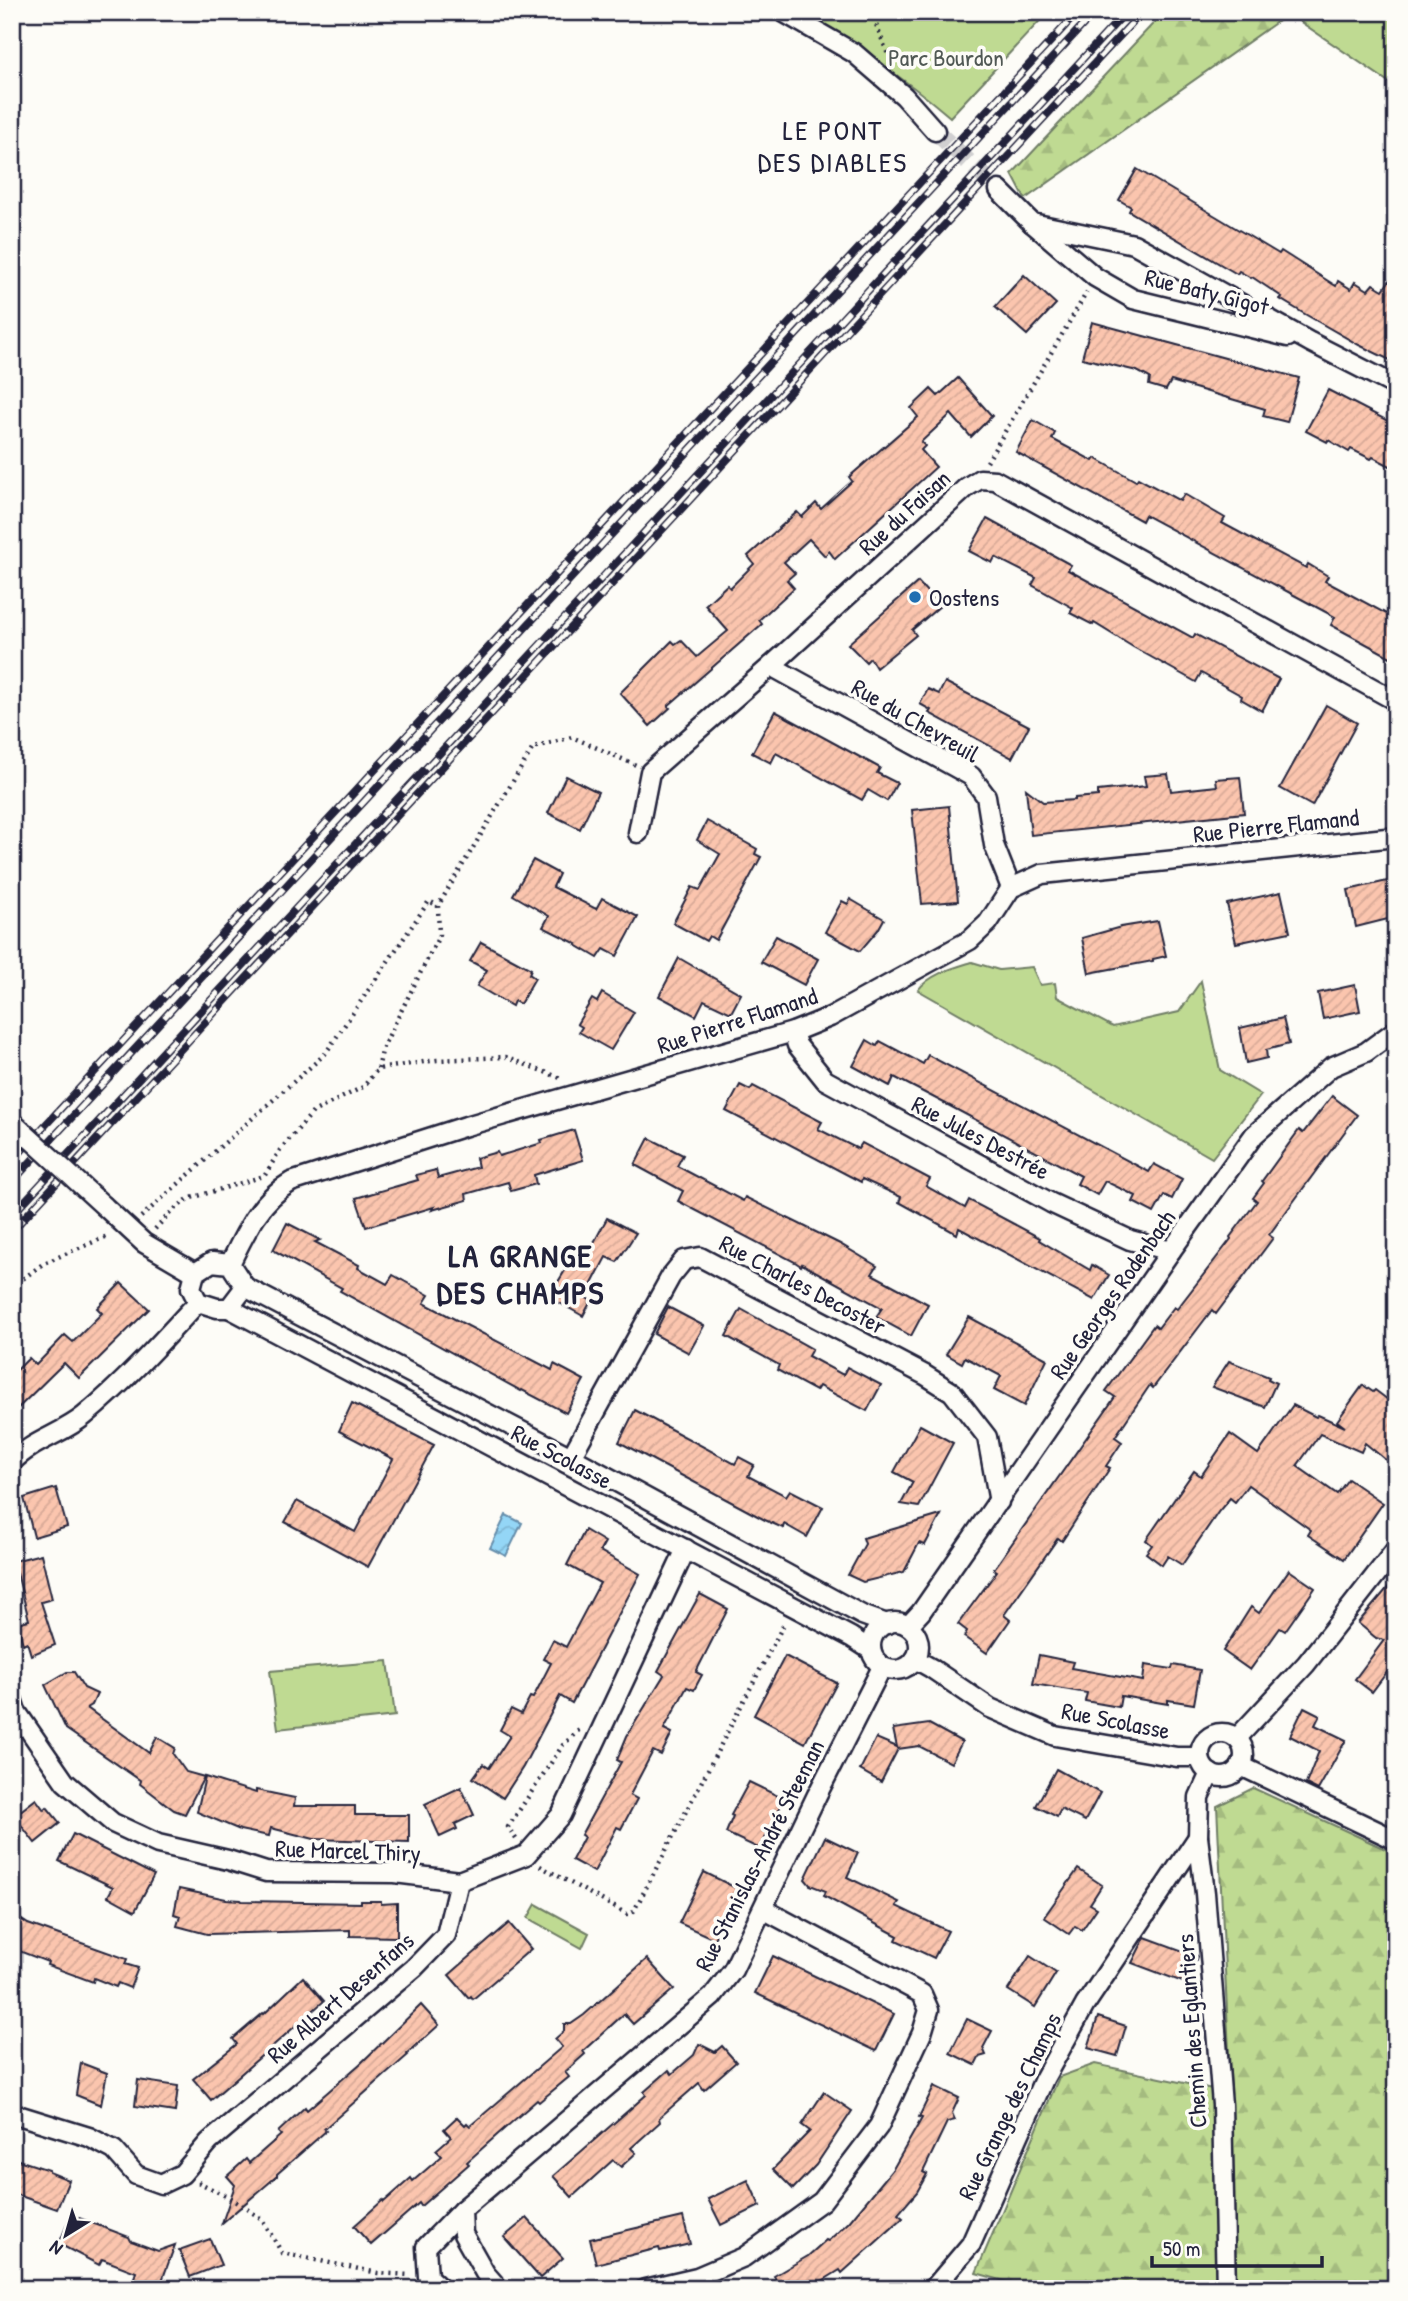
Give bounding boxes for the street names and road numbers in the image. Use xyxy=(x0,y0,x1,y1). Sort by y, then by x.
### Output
street label: Rue Baty Gigot xyxy=(1142,260,1273,322)
street label: Rue du Faisan xyxy=(851,462,957,562)
street label: Rue du Chevreuil xyxy=(846,670,986,770)
street label: Rue Pierre Flamand xyxy=(1192,800,1360,850)
street label: Rue Pierre Flamand xyxy=(653,979,821,1061)
street label: Rue Jules Destrée xyxy=(907,1087,1056,1187)
street label: Rue Georges Rodenbach xyxy=(1042,1203,1182,1385)
street label: Rue Charles Decoster xyxy=(714,1227,892,1341)
street label: Rue Scolasse xyxy=(506,1416,618,1496)
street label: Rue Scolasse xyxy=(1059,1694,1173,1746)
street label: Rue Stanislas-André Steeman xyxy=(687,1734,831,1976)
street label: Rue Marcel Thiry xyxy=(275,1831,421,1869)
street label: Rue Albert Desenfans xyxy=(260,1924,420,2070)
street label: Chemin des Eglantiers xyxy=(1168,1933,1214,2129)
street label: Rue Grange des Champs xyxy=(950,2007,1068,2205)

